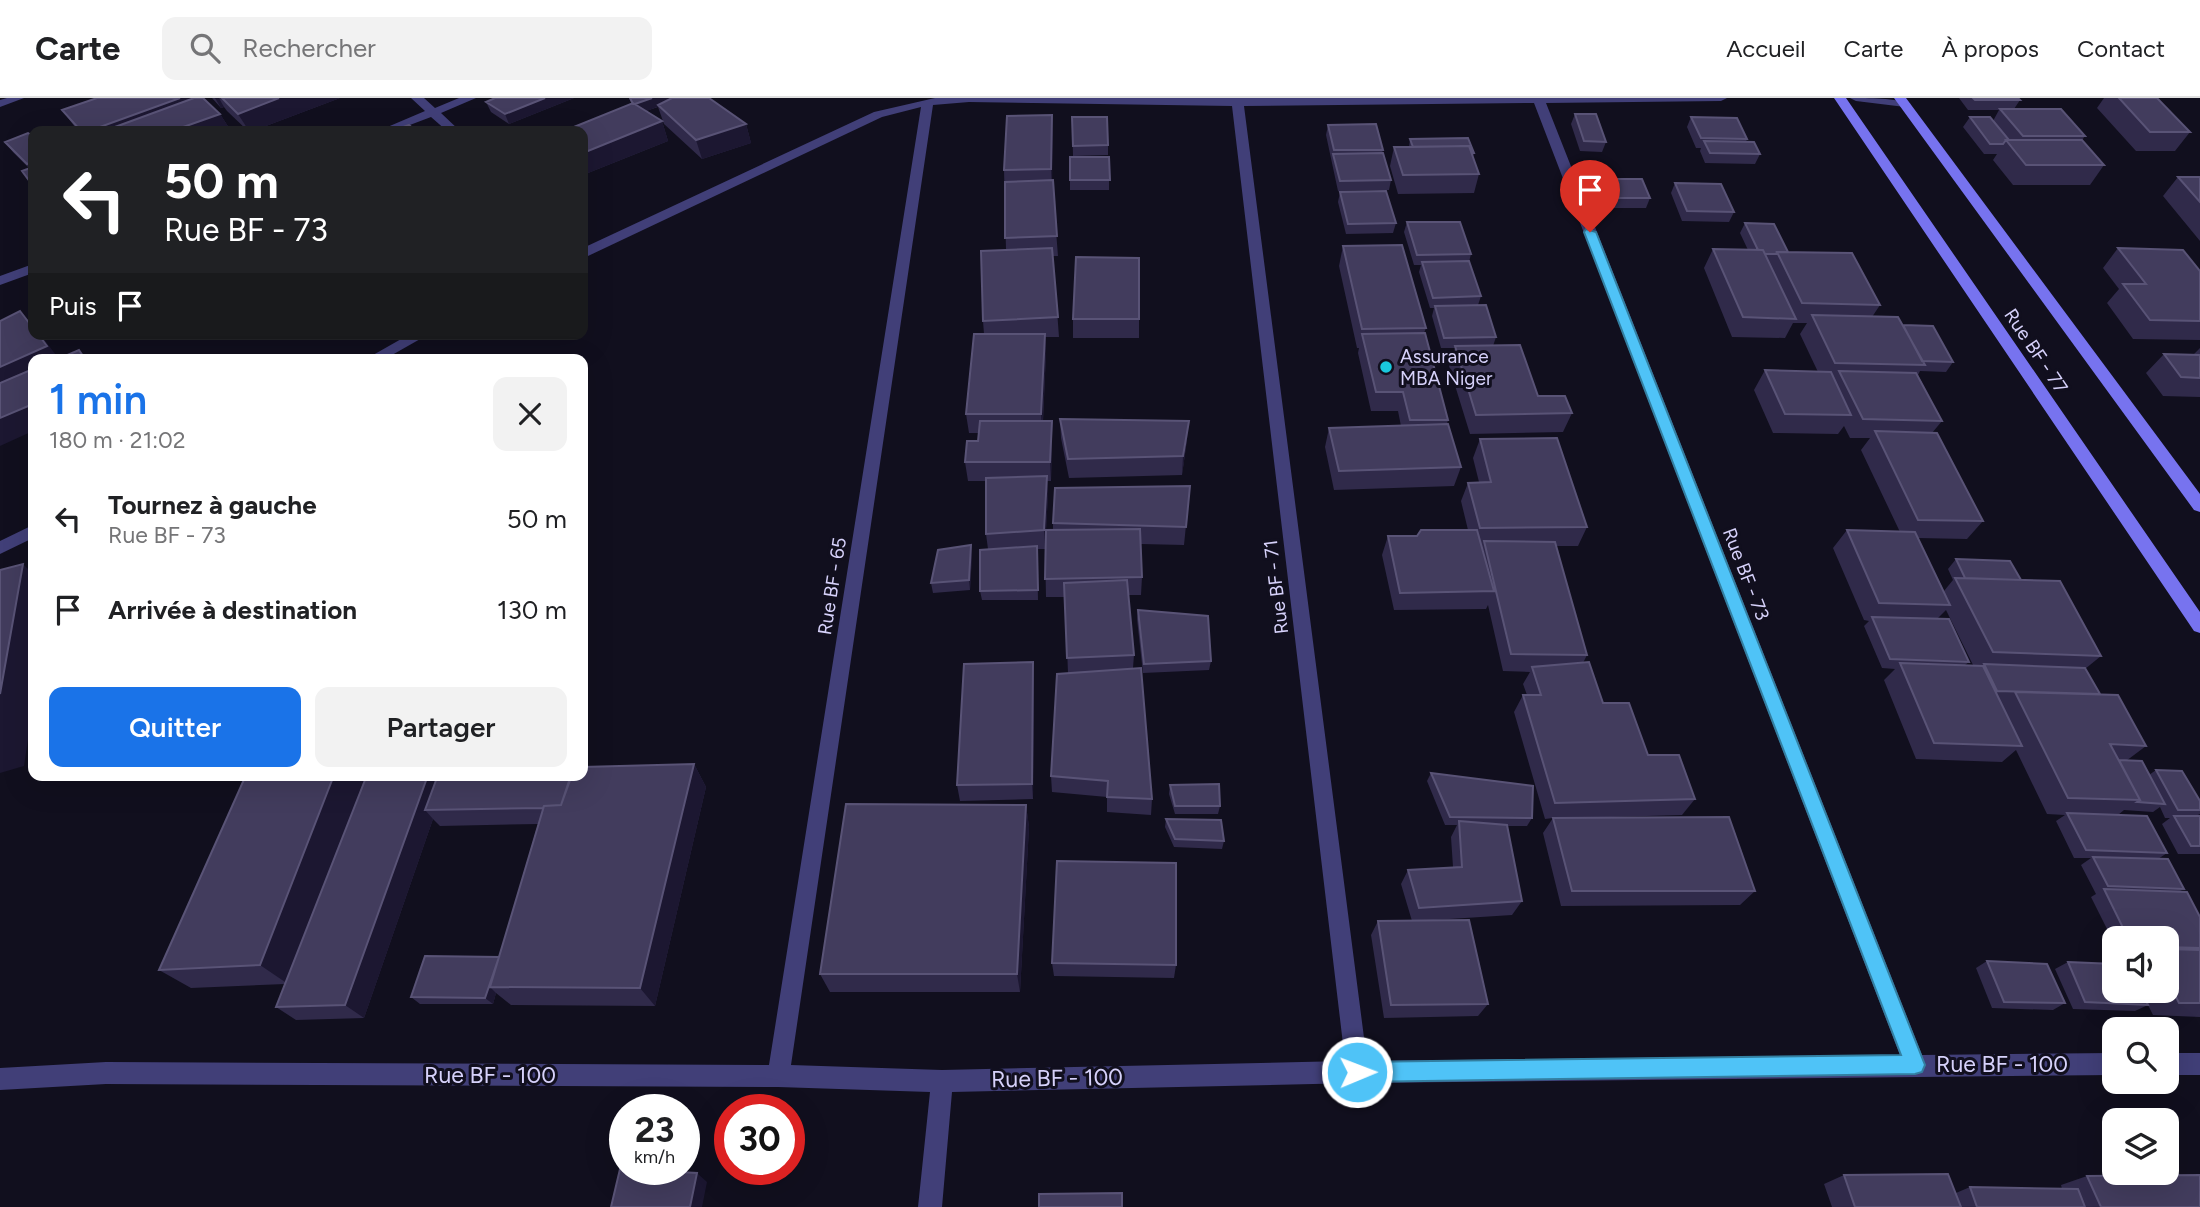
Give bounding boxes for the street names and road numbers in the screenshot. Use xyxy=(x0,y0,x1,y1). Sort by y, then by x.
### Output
street label: Rue BF - 77 xyxy=(1999,304,2073,398)
street label: Rue BF - 73 xyxy=(1718,524,1774,624)
street label: Rue BF - 65 xyxy=(813,535,851,636)
street label: Rue BF - 71 xyxy=(1259,539,1293,635)
street label: Rue BF - 100 xyxy=(1936,1050,2068,1078)
street label: Rue BF - 100 xyxy=(424,1061,556,1089)
street label: Rue BF - 100 xyxy=(991,1063,1123,1093)

